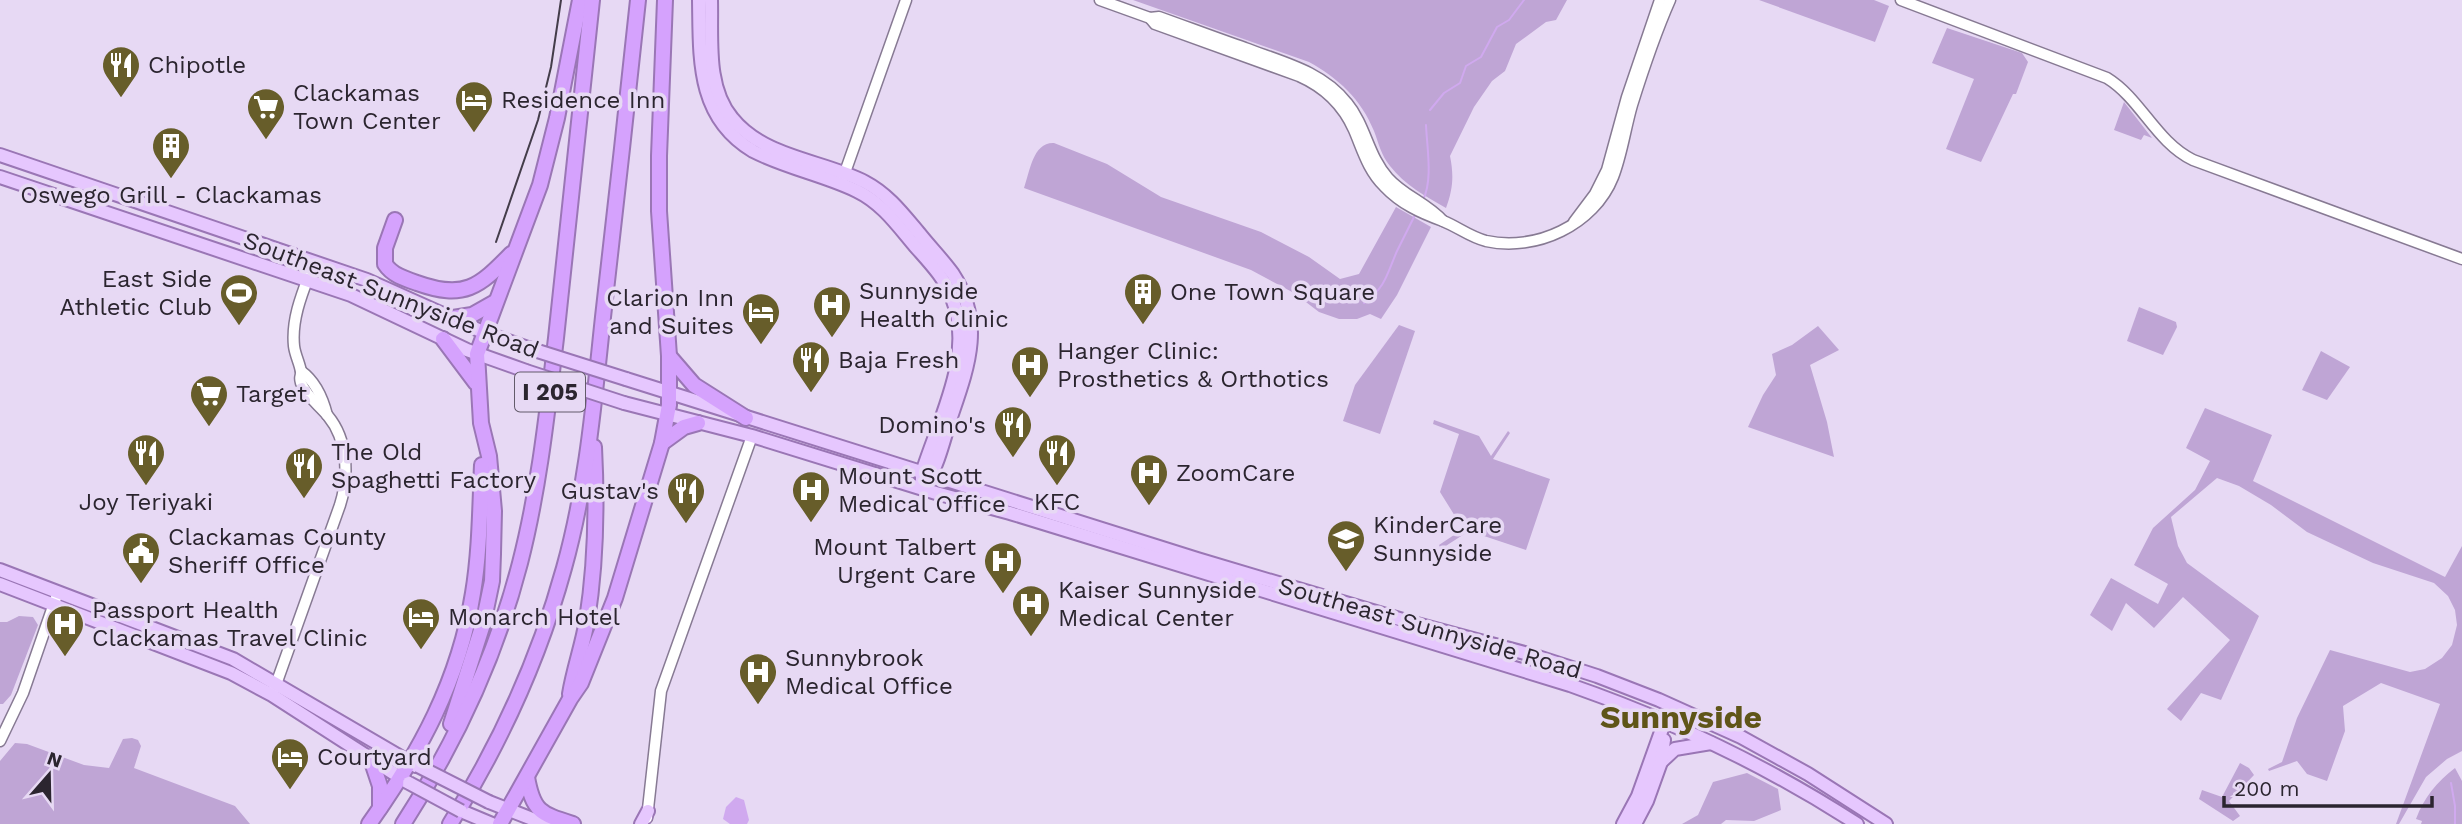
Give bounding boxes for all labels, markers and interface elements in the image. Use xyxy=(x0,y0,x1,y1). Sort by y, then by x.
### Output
restaurant icon: Chipotle xyxy=(100,44,142,99)
place label: Chipotle xyxy=(148,51,246,79)
place label: Clackamas Town Center xyxy=(293,79,441,135)
hotel icon: Residence Inn xyxy=(453,79,495,134)
supermarket icon: Clackamas Town Center xyxy=(245,86,287,141)
place label: Residence Inn xyxy=(501,86,665,114)
building icon: Oswego Grill - Clackamas xyxy=(150,125,192,180)
place label: Oswego Grill - Clackamas xyxy=(20,181,322,209)
street label: Southeast Sunnyside Road xyxy=(239,226,543,364)
place label: East Side Athletic Club xyxy=(60,265,212,321)
building icon: One Town Square xyxy=(1122,271,1164,326)
sports icon: East Side Athletic Club xyxy=(218,272,260,327)
place label: Sunnyside Health Clinic xyxy=(859,277,1009,333)
place label: One Town Square xyxy=(1170,278,1375,306)
place label: Clarion Inn and Suites xyxy=(606,284,734,340)
hospital icon: Sunnyside Health Clinic xyxy=(811,284,853,339)
hotel icon: Clarion Inn and Suites xyxy=(740,291,782,346)
place label: Hanger Clinic: Prosthetics & Orthotics xyxy=(1057,337,1329,393)
restaurant icon: Baja Fresh xyxy=(790,339,832,394)
hospital icon: Hanger Clinic: Prosthetics & Orthotics xyxy=(1009,344,1051,399)
place label: Baja Fresh xyxy=(838,346,959,374)
road number: I 205 xyxy=(515,372,585,412)
supermarket icon: Target xyxy=(188,373,230,428)
place label: Target xyxy=(236,380,307,408)
restaurant icon: Domino's xyxy=(992,404,1034,459)
place label: Domino's xyxy=(878,411,986,439)
restaurant icon: Joy Teriyaki xyxy=(125,432,167,487)
restaurant icon: KFC xyxy=(1036,432,1078,487)
place label: The Old Spaghetti Factory xyxy=(331,438,537,494)
restaurant icon: The Old Spaghetti Factory xyxy=(283,445,325,500)
hospital icon: ZoomCare xyxy=(1128,452,1170,507)
place label: ZoomCare xyxy=(1176,459,1295,487)
place label: Mount Scott Medical Office xyxy=(838,462,1006,518)
hospital icon: Mount Scott Medical Office xyxy=(790,469,832,524)
restaurant icon: Gustav's xyxy=(665,470,707,525)
place label: Gustav's xyxy=(561,477,659,505)
place label: Joy Teriyaki xyxy=(79,488,213,516)
place label: KFC xyxy=(1034,488,1080,516)
place label: KinderCare Sunnyside xyxy=(1373,511,1502,567)
school or university icon: KinderCare Sunnyside xyxy=(1325,518,1367,573)
place label: Clackamas County Sheriff Office xyxy=(168,523,386,579)
public building icon: Clackamas County Sheriff Office xyxy=(120,530,162,585)
place label: Mount Talbert Urgent Care xyxy=(813,533,976,589)
hospital icon: Mount Talbert Urgent Care xyxy=(982,540,1024,595)
street label: Southeast Sunnyside Road xyxy=(1275,571,1585,685)
place label: Kaiser Sunnyside Medical Center xyxy=(1058,576,1257,632)
hospital icon: Kaiser Sunnyside Medical Center xyxy=(1010,583,1052,638)
place label: Passport Health Clackamas Travel Clinic xyxy=(92,596,368,652)
hotel icon: Monarch Hotel xyxy=(400,596,442,651)
hospital icon: Passport Health Clackamas Travel Clinic xyxy=(44,603,86,658)
place label: Monarch Hotel xyxy=(448,603,621,631)
place label: Sunnybrook Medical Office xyxy=(785,644,953,700)
hospital icon: Sunnybrook Medical Office xyxy=(737,651,779,706)
district label: Sunnyside xyxy=(1600,698,1762,736)
hotel icon: Courtyard xyxy=(269,736,311,791)
north arrow xyxy=(14,740,84,810)
place label: Courtyard xyxy=(317,743,432,771)
text: N xyxy=(44,746,65,773)
scale bar xyxy=(2224,764,2432,808)
text: 200 m xyxy=(2234,776,2300,801)

